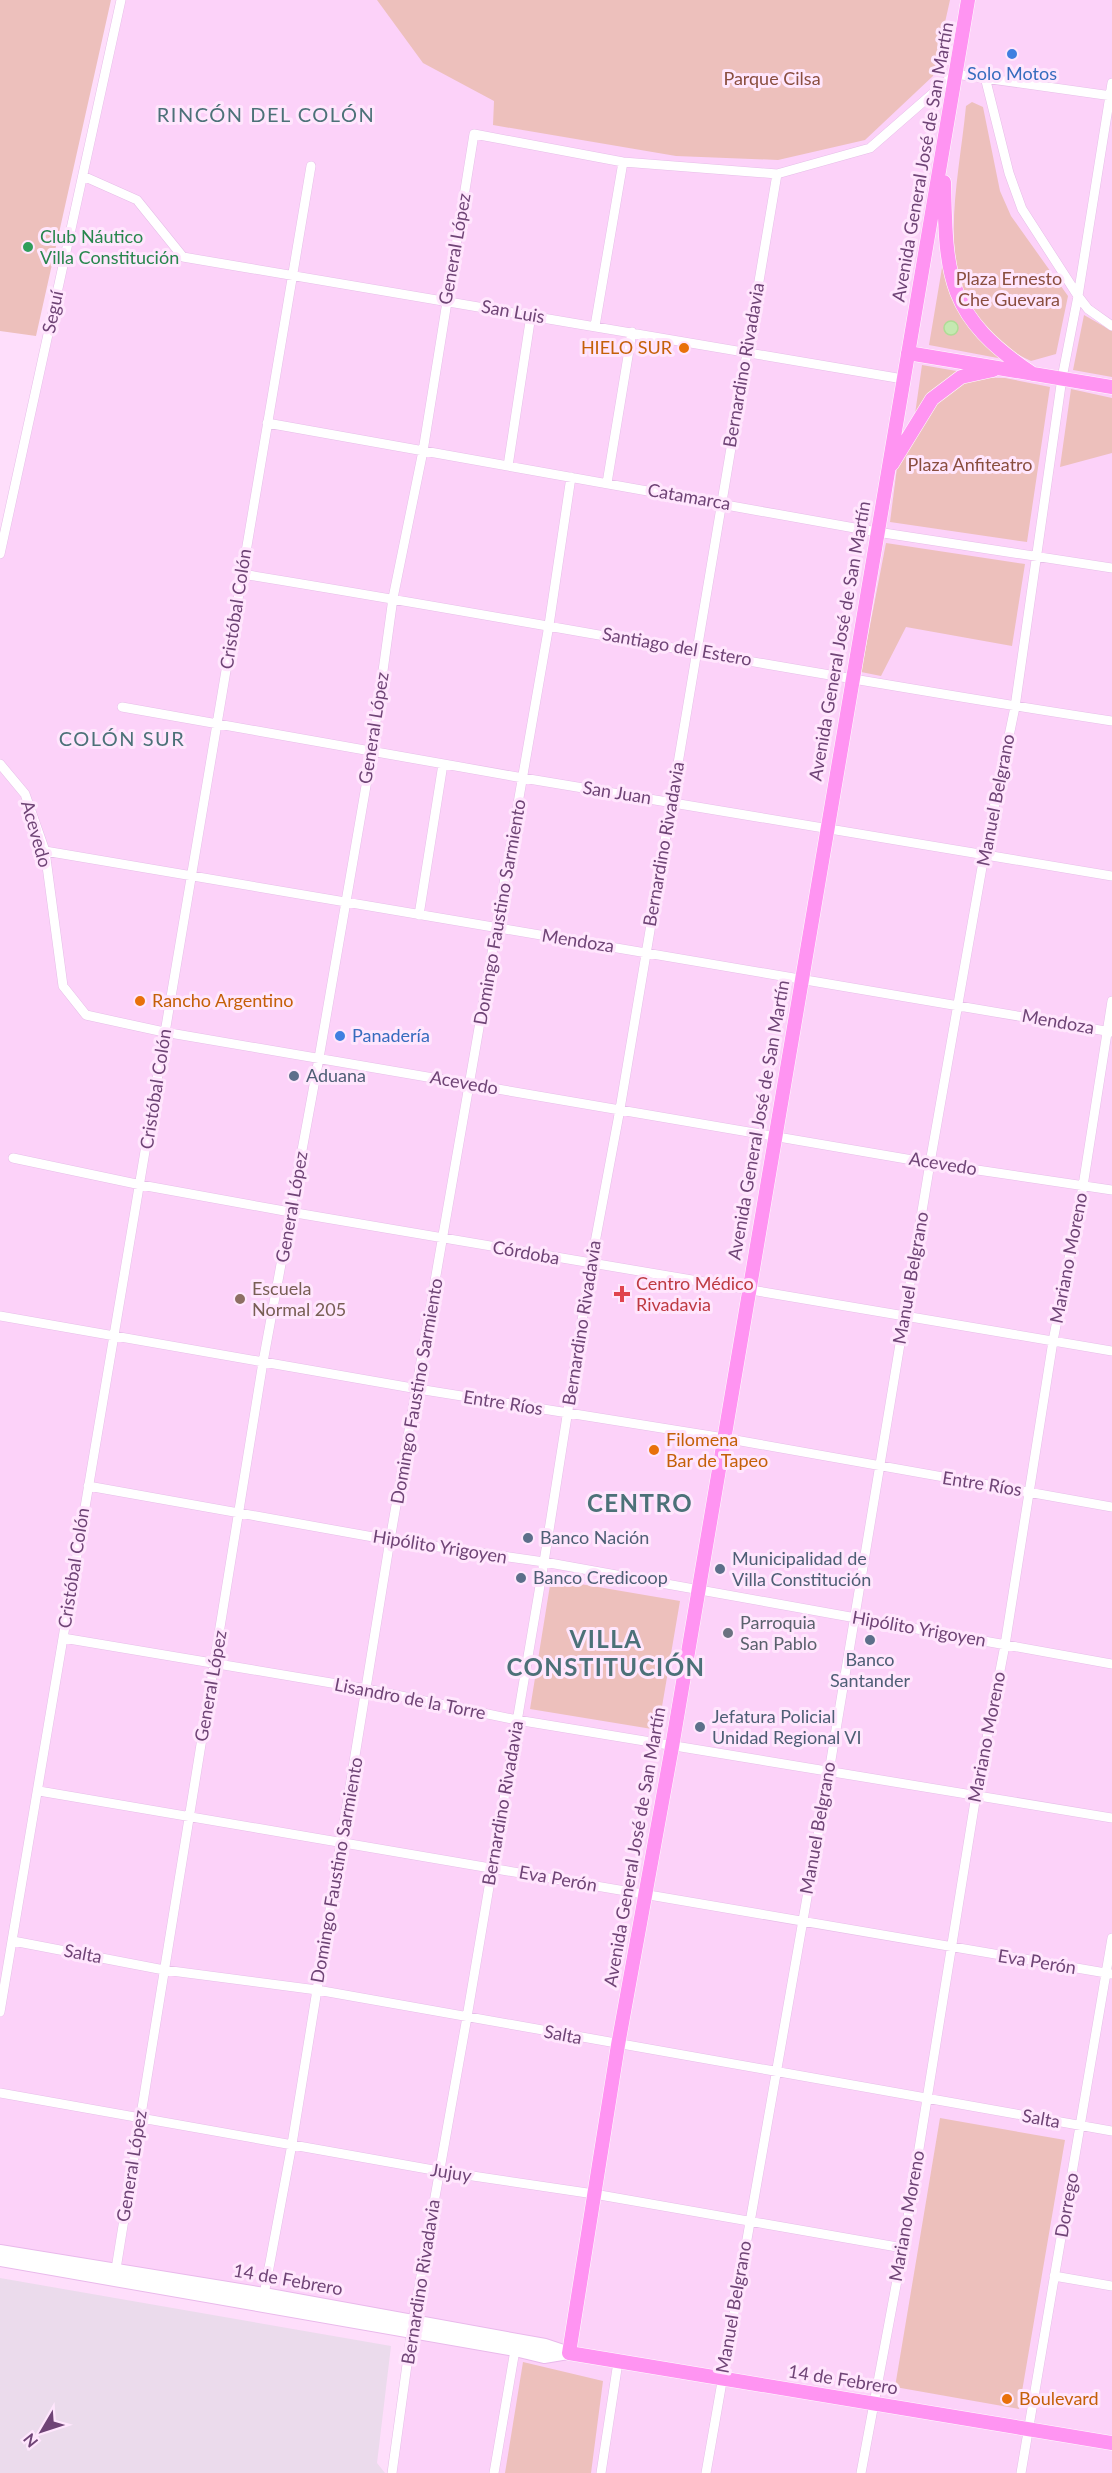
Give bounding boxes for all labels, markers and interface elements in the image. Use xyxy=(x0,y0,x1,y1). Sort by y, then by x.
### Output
street label: Avenida General José de San Martín xyxy=(887,20,957,303)
marker: Solo Motos xyxy=(1005,47,1019,61)
place label: Solo Motos xyxy=(967,62,1057,84)
park label: Parque Cilsa xyxy=(723,67,821,89)
district label: RINCÓN DEL COLÓN xyxy=(157,102,375,126)
street label: General López xyxy=(433,191,475,306)
place label: Club Náutico Villa Constitución xyxy=(40,225,179,268)
marker: Club Náutico Villa Constitución xyxy=(21,240,35,254)
park label: Plaza Ernesto Che Guevara xyxy=(956,267,1062,310)
street label: Bernardino Rivadavia xyxy=(718,281,768,449)
street label: Seguí xyxy=(37,288,67,335)
street label: San Luis xyxy=(480,295,547,327)
place label: HIELO SUR xyxy=(581,336,673,358)
marker: HIELO SUR xyxy=(677,341,691,355)
park label: Plaza Anfiteatro xyxy=(908,453,1032,475)
street label: Catamarca xyxy=(646,478,732,514)
street label: Avenida General José de San Martín xyxy=(804,499,874,782)
street label: Cristóbal Colón xyxy=(215,547,255,671)
street label: Santiago del Estero xyxy=(601,622,754,670)
street label: General López xyxy=(353,670,393,785)
district label: COLÓN SUR xyxy=(59,726,185,750)
street label: Manuel Belgrano xyxy=(971,732,1019,868)
street label: Bernardino Rivadavia xyxy=(638,760,688,928)
street label: San Juan xyxy=(581,776,653,808)
street label: Domingo Faustino Sarmiento xyxy=(468,797,530,1026)
street label: Acevedo xyxy=(17,798,57,870)
street label: Mendoza xyxy=(540,923,616,957)
street label: Avenida General José de San Martín xyxy=(723,978,793,1261)
place label: Rancho Argentino xyxy=(152,989,293,1011)
marker: Rancho Argentino xyxy=(133,994,147,1008)
street label: Mendoza xyxy=(1020,1004,1096,1038)
place label: Panadería xyxy=(352,1024,430,1046)
street label: Cristóbal Colón xyxy=(135,1027,175,1151)
marker: Panadería xyxy=(333,1029,347,1043)
place label: Aduana xyxy=(306,1064,366,1086)
street label: Acevedo xyxy=(429,1065,500,1099)
marker: Aduana xyxy=(287,1069,301,1083)
street label: Acevedo xyxy=(908,1147,979,1179)
street label: General López xyxy=(270,1149,312,1264)
street label: Mariano Moreno xyxy=(1045,1191,1091,1325)
street label: Manuel Belgrano xyxy=(888,1210,932,1346)
street label: Córdoba xyxy=(491,1235,561,1269)
street label: Bernardino Rivadavia xyxy=(557,1239,605,1407)
place label: Centro Médico Rivadavia xyxy=(636,1272,754,1315)
street label: Domingo Faustino Sarmiento xyxy=(385,1276,447,1505)
place label: Escuela Normal 205 xyxy=(252,1277,346,1320)
marker: Centro Médico Rivadavia xyxy=(613,1285,631,1303)
marker: Escuela Normal 205 xyxy=(233,1292,247,1306)
street label: Entre Ríos xyxy=(462,1385,545,1419)
place label: Filomena Bar de Tapeo xyxy=(666,1428,768,1471)
marker: Filomena Bar de Tapeo xyxy=(647,1443,661,1457)
street label: Entre Ríos xyxy=(941,1466,1024,1500)
district label: CENTRO xyxy=(587,1488,693,1517)
street label: Cristóbal Colón xyxy=(53,1506,93,1630)
street label: Hipólito Yrigoyen xyxy=(371,1525,509,1567)
place label: Banco Nación xyxy=(540,1526,649,1548)
marker: Banco Nación xyxy=(521,1531,535,1545)
place label: Municipalidad de Villa Constitución xyxy=(732,1547,871,1590)
marker: Municipalidad de Villa Constitución xyxy=(713,1562,727,1576)
place label: Banco Credicoop xyxy=(533,1566,668,1588)
marker: Banco Credicoop xyxy=(514,1571,528,1585)
street label: Hipólito Yrigoyen xyxy=(850,1605,988,1651)
place label: Parroquia San Pablo xyxy=(740,1611,817,1654)
district label: VILLA CONSTITUCIÓN xyxy=(506,1624,706,1681)
marker: Parroquia San Pablo xyxy=(721,1626,735,1640)
street label: General López xyxy=(189,1628,231,1743)
marker: Banco Santander xyxy=(863,1633,877,1647)
place label: Banco Santander xyxy=(830,1648,910,1691)
street label: Mariano Moreno xyxy=(963,1670,1009,1804)
street label: Lisandro de la Torre xyxy=(333,1673,488,1723)
street label: Avenida General José de San Martín xyxy=(599,1705,669,1988)
place label: Jefatura Policial Unidad Regional VI xyxy=(712,1705,862,1748)
street label: Bernardino Rivadavia xyxy=(477,1719,527,1887)
marker: Jefatura Policial Unidad Regional VI xyxy=(693,1720,707,1734)
street label: Domingo Faustino Sarmiento xyxy=(305,1755,367,1984)
street label: Manuel Belgrano xyxy=(795,1760,839,1896)
street label: Eva Perón xyxy=(517,1860,599,1896)
street label: Salta xyxy=(62,1939,104,1967)
street label: Eva Perón xyxy=(996,1944,1078,1978)
street label: Salta xyxy=(542,2020,584,2048)
street label: Salta xyxy=(1020,2104,1062,2132)
street label: General López xyxy=(111,2108,151,2223)
street label: Mariano Moreno xyxy=(884,2149,928,2283)
street label: Jujuy xyxy=(429,2158,474,2186)
street label: Dorrego xyxy=(1050,2171,1083,2239)
street label: Bernardino Rivadavia xyxy=(396,2198,444,2366)
street label: Manuel Belgrano xyxy=(711,2239,755,2375)
street label: 14 de Febrero xyxy=(232,2259,345,2299)
street label: 14 de Febrero xyxy=(787,2359,900,2399)
place label: Boulevard xyxy=(1019,2387,1099,2409)
marker: Boulevard xyxy=(1000,2392,1014,2406)
north arrow xyxy=(12,2401,72,2461)
text: N xyxy=(19,2430,41,2452)

